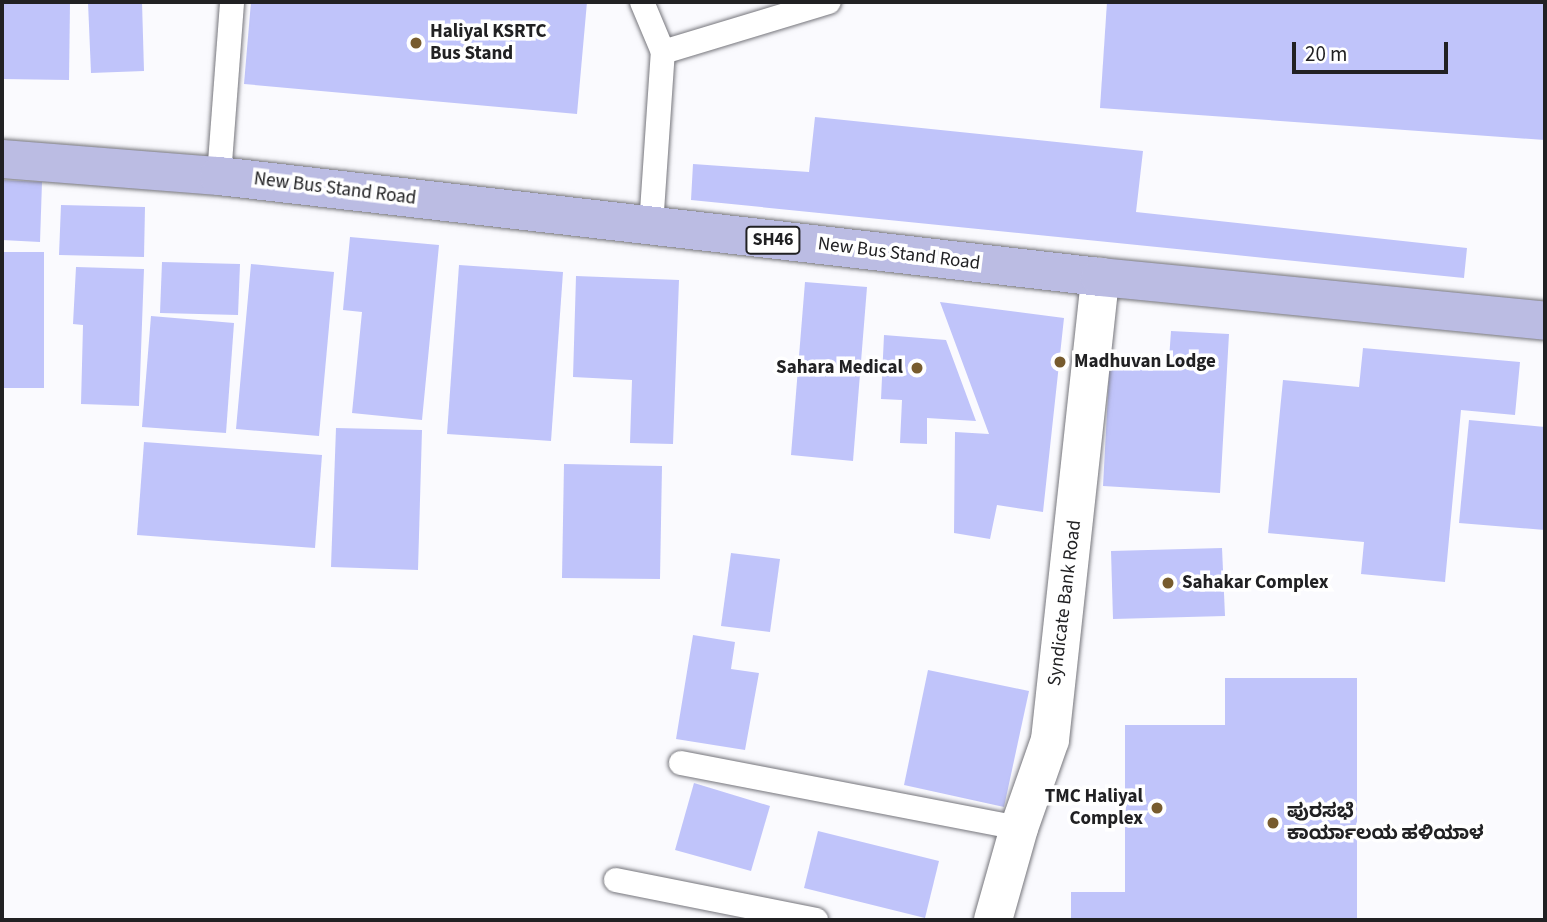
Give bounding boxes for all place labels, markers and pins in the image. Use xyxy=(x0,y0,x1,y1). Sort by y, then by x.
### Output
place label: Haliyal KSRTC Bus Stand xyxy=(430,21,547,65)
marker: Haliyal KSRTC Bus Stand xyxy=(408,35,424,51)
place label: Madhuvan Lodge xyxy=(1074,351,1216,373)
marker: Madhuvan Lodge xyxy=(1052,354,1068,370)
place label: Sahara Medical xyxy=(776,357,903,379)
marker: Sahara Medical xyxy=(909,360,925,376)
place label: Sahakar Complex xyxy=(1182,572,1329,594)
marker: Sahakar Complex xyxy=(1160,575,1176,591)
place label: TMC Haliyal Complex xyxy=(1045,786,1143,830)
marker: TMC Haliyal Complex xyxy=(1149,800,1165,816)
place label: ಪುರಸಭೆ ಕಾರ್ಯಾಲಯ ಹಳಿಯಾಳ xyxy=(1287,801,1484,845)
marker: ಪುರಸಭೆ ಕಾರ್ಯಾಲಯ ಹಳಿಯಾಳ xyxy=(1265,815,1281,831)

